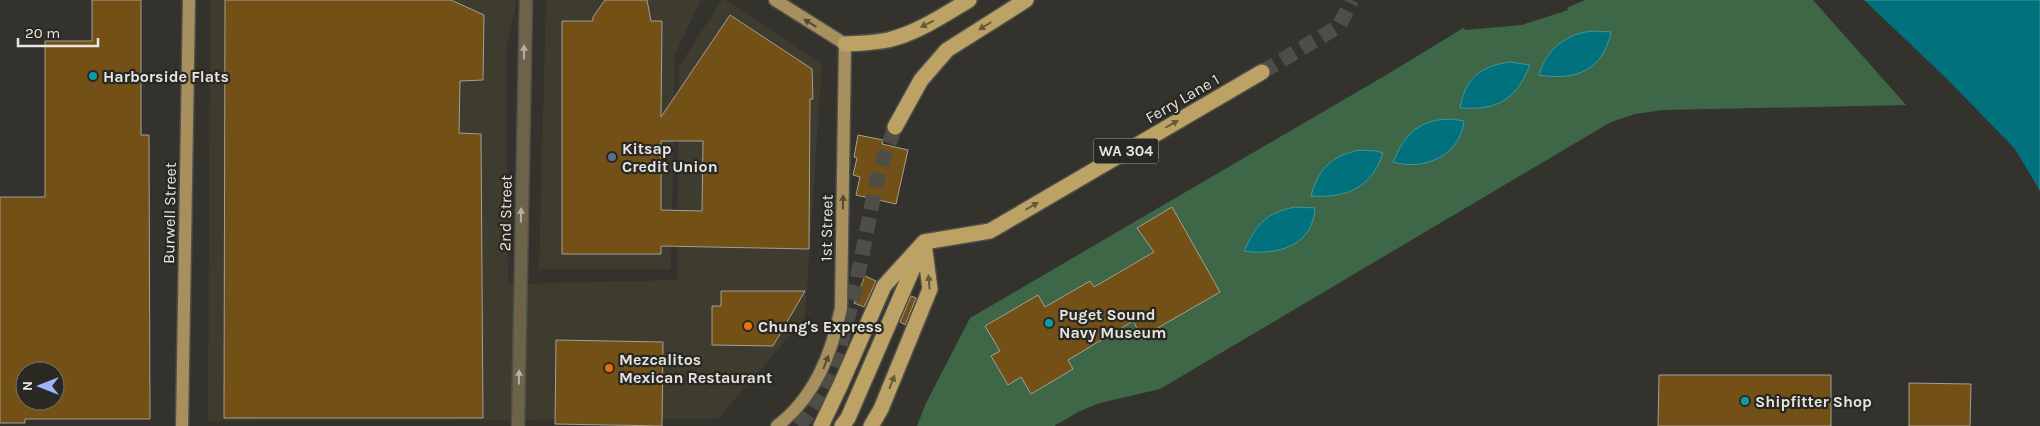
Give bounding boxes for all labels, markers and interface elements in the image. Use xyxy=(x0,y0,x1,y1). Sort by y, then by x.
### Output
scale bar xyxy=(18,15,98,47)
one-way arrow xyxy=(803,18,816,27)
one-way arrow xyxy=(919,20,934,28)
one-way arrow xyxy=(978,21,992,30)
text: 20 m xyxy=(25,24,60,42)
one-way arrow xyxy=(520,44,528,60)
place label: Harborside Flats xyxy=(103,67,229,86)
marker: Harborside Flats xyxy=(87,70,99,82)
street label: Ferry Lane 1 xyxy=(1142,70,1223,127)
one-way arrow xyxy=(1165,120,1179,129)
road number: WA 304 xyxy=(1094,138,1158,164)
place label: Kitsap Credit Union xyxy=(622,139,718,176)
marker: Kitsap Credit Union xyxy=(606,151,618,163)
street label: Burwell Street xyxy=(159,162,180,264)
street label: 2nd Street xyxy=(495,175,516,251)
one-way arrow xyxy=(839,193,847,209)
street label: 1st Street xyxy=(816,194,837,262)
one-way arrow xyxy=(1025,202,1038,211)
one-way arrow xyxy=(517,207,525,223)
one-way arrow xyxy=(924,274,932,290)
place label: Puget Sound Navy Museum xyxy=(1059,305,1166,342)
place label: Chung's Express xyxy=(758,317,882,336)
marker: Puget Sound Navy Museum xyxy=(1043,317,1055,329)
marker: Chung's Express xyxy=(742,320,754,332)
place label: Mezcalitos Mexican Restaurant xyxy=(619,350,772,387)
one-way arrow xyxy=(822,354,830,369)
north arrow xyxy=(15,361,65,411)
marker: Mezcalitos Mexican Restaurant xyxy=(603,362,615,374)
one-way arrow xyxy=(515,369,523,385)
one-way arrow xyxy=(888,375,896,389)
text: N xyxy=(19,381,36,391)
place label: Shipfitter Shop xyxy=(1755,392,1872,411)
marker: Shipfitter Shop xyxy=(1739,395,1751,407)

